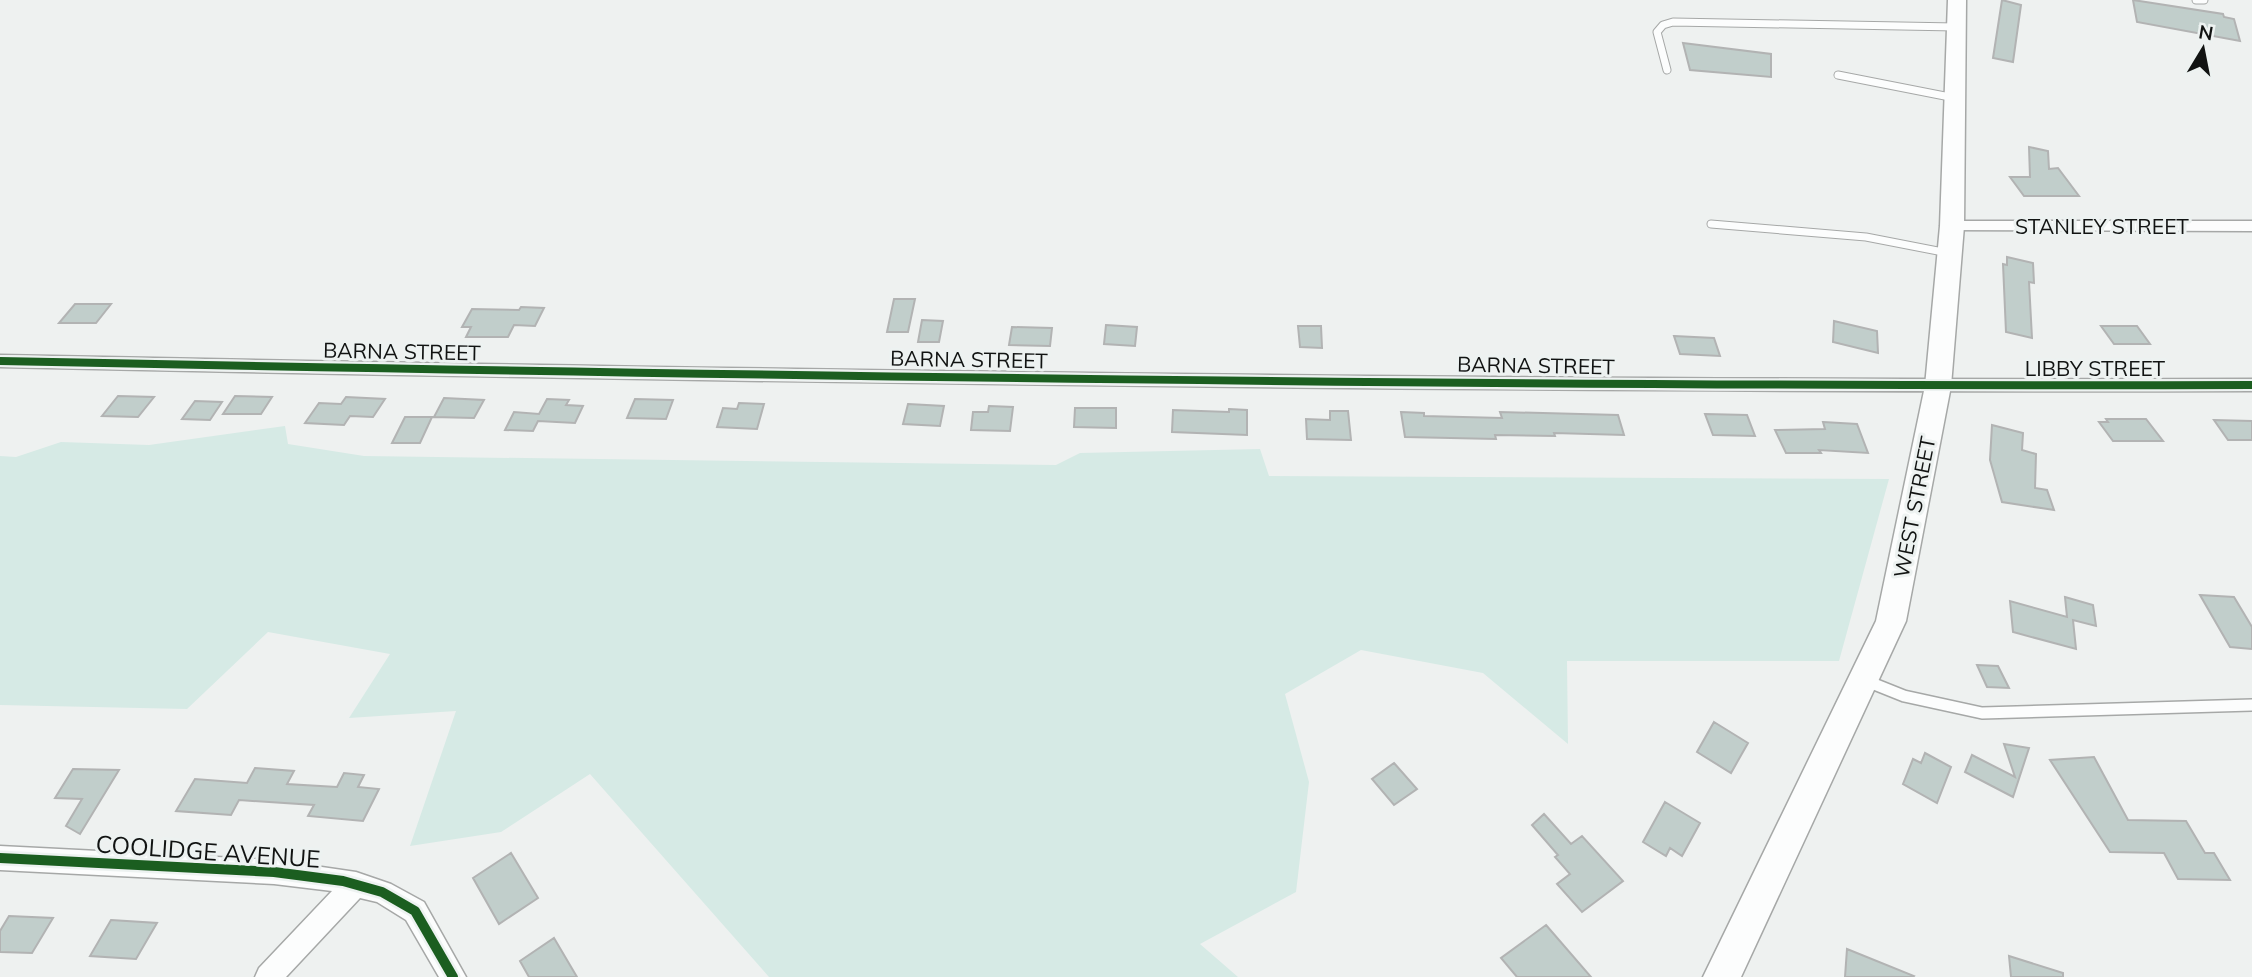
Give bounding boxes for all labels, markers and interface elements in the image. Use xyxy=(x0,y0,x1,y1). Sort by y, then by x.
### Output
north arrow xyxy=(2168,14,2238,84)
text: N xyxy=(2197,19,2215,45)
street label: STANLEY STREET xyxy=(2015,213,2189,239)
street label: BARNA STREET xyxy=(323,337,481,365)
street label: BARNA STREET xyxy=(890,345,1048,373)
street label: BARNA STREET xyxy=(1457,351,1615,379)
street label: LIBBY STREET xyxy=(2025,355,2166,381)
street label: WEST STREET xyxy=(1888,434,1941,580)
street label: COOLIDGE AVENUE xyxy=(95,828,321,874)

